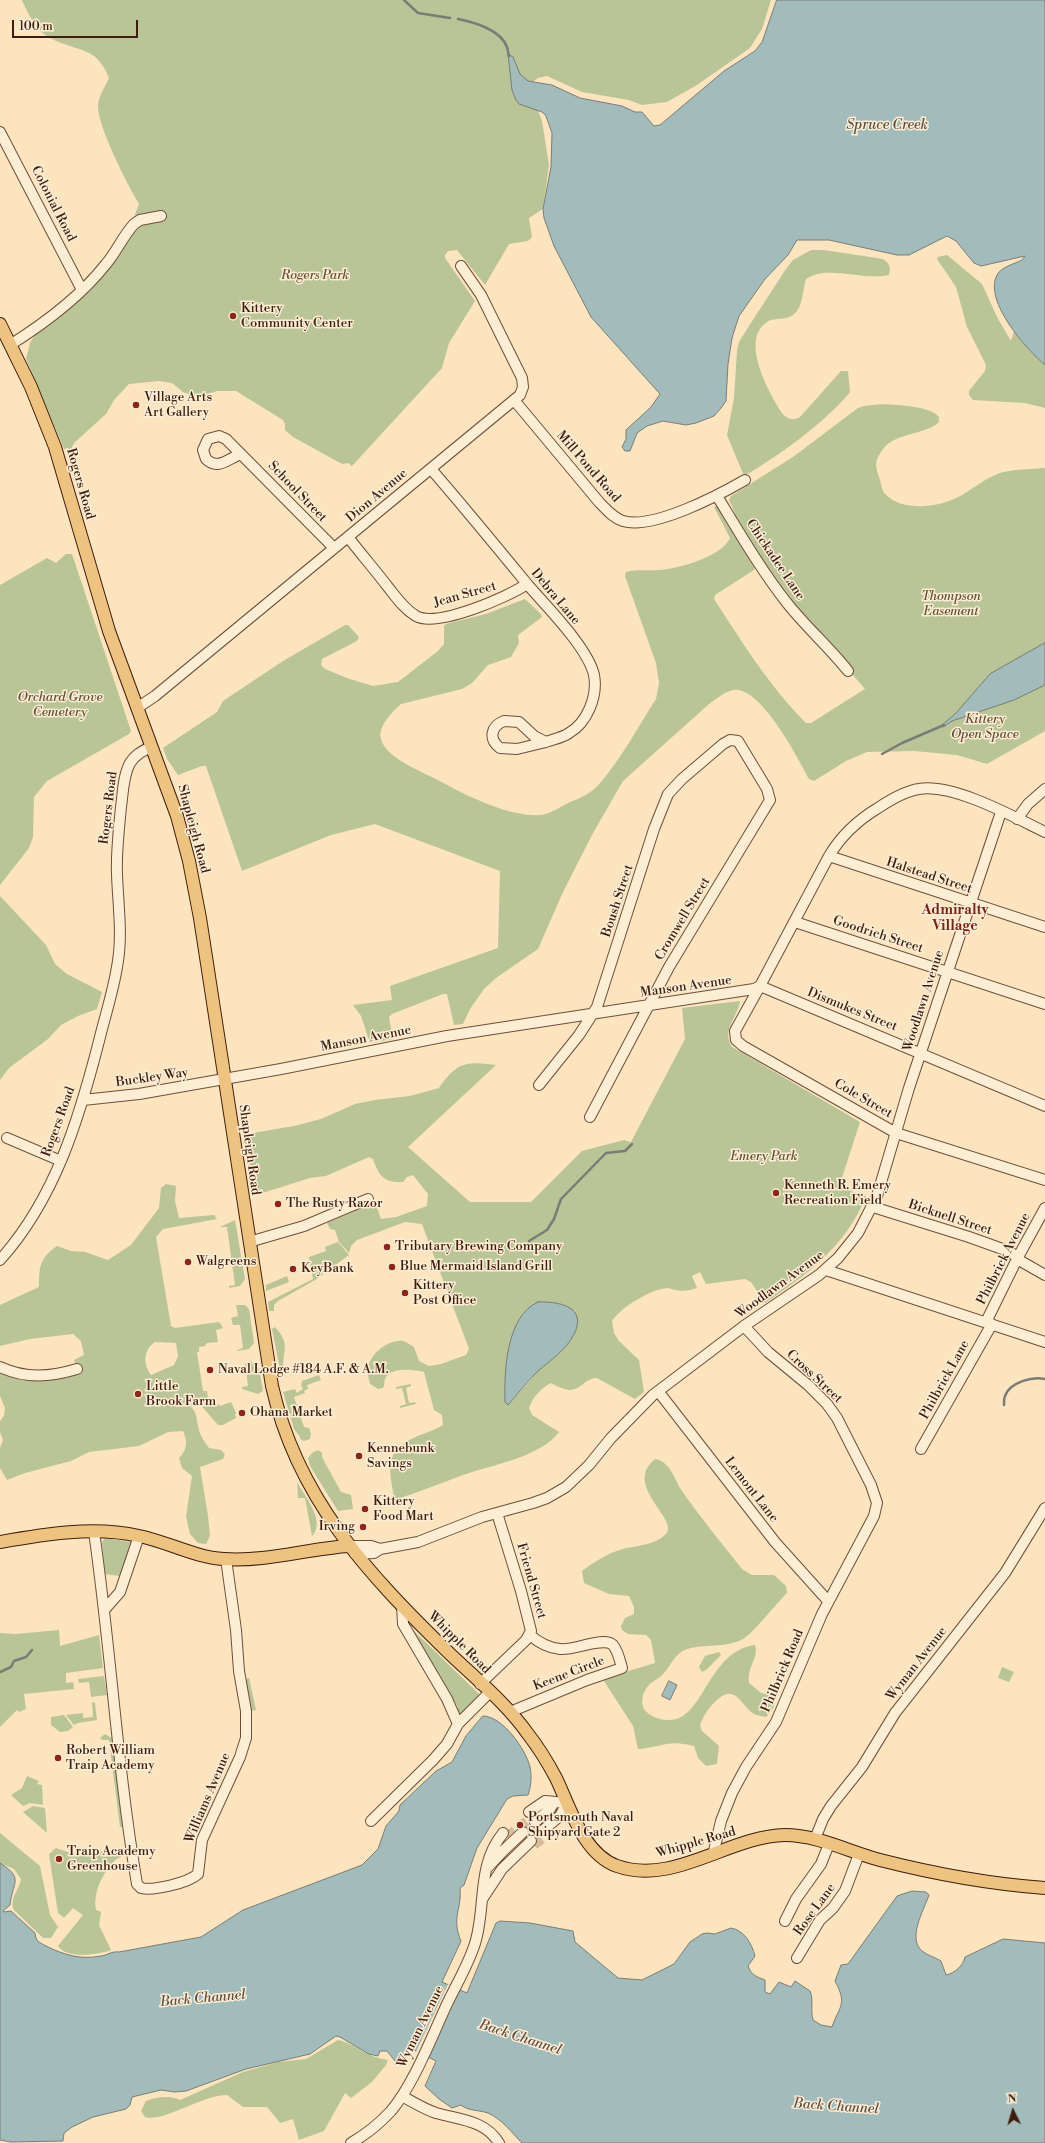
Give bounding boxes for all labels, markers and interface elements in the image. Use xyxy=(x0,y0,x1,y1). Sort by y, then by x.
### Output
scale bar xyxy=(14,12,140,38)
text: 100 m xyxy=(19,19,53,34)
water label: Spruce Creek xyxy=(846,118,928,134)
street label: Colonial Road xyxy=(27,164,79,244)
park label: Rogers Park xyxy=(281,268,349,284)
place label: Kittery Community Center xyxy=(241,301,353,332)
marker: Kittery Community Center xyxy=(228,311,238,321)
place label: Village Arts Art Gallery xyxy=(144,390,212,421)
marker: Village Arts Art Gallery xyxy=(131,400,141,410)
street label: Mill Pond Road xyxy=(553,428,623,506)
street label: Rogers Road xyxy=(62,447,98,521)
street label: School Street xyxy=(264,458,330,526)
street label: Dion Avenue xyxy=(343,466,411,526)
street label: Chickadee Lane xyxy=(742,517,808,603)
street label: Debra Lane xyxy=(527,566,583,628)
street label: Jean Street xyxy=(432,579,498,611)
park label: Thompson Easement xyxy=(921,589,981,620)
park label: Orchard Grove Cemetery xyxy=(18,690,102,721)
park label: Kittery Open Space xyxy=(951,712,1019,743)
street label: Rogers Road xyxy=(97,771,121,845)
street label: Shapleigh Road xyxy=(174,783,212,875)
street label: Halstead Street xyxy=(884,855,974,897)
street label: Boush Street xyxy=(599,863,637,939)
street label: Cromwell Street xyxy=(652,875,714,963)
district label: Admiralty Village xyxy=(922,903,988,936)
street label: Goodrich Street xyxy=(831,913,925,957)
street label: Woodlawn Avenue xyxy=(900,948,948,1054)
street label: Manson Avenue xyxy=(639,973,733,1001)
street label: Dismukes Street xyxy=(805,985,899,1035)
street label: Manson Avenue xyxy=(319,1023,413,1055)
street label: Buckley Way xyxy=(115,1065,189,1091)
street label: Cole Street xyxy=(831,1076,895,1122)
street label: Rogers Road xyxy=(39,1085,79,1159)
street label: Shapleigh Road xyxy=(235,1104,263,1196)
park label: Emery Park xyxy=(730,1149,798,1165)
place label: Kenneth R. Emery Recreation Field xyxy=(784,1178,891,1209)
marker: Kenneth R. Emery Recreation Field xyxy=(771,1188,781,1198)
place label: The Rusty Razor xyxy=(286,1196,383,1212)
street label: Bicknell Street xyxy=(906,1197,994,1239)
marker: The Rusty Razor xyxy=(273,1199,283,1209)
street label: Philbrick Avenue xyxy=(974,1210,1034,1308)
place label: Tributary Brewing Company xyxy=(395,1239,562,1255)
marker: Tributary Brewing Company xyxy=(382,1242,392,1252)
street label: Woodlawn Avenue xyxy=(733,1248,827,1322)
place label: Walgreens xyxy=(196,1254,257,1270)
marker: Walgreens xyxy=(183,1257,193,1267)
place label: Blue Mermaid Island Grill xyxy=(400,1259,552,1275)
place label: KeyBank xyxy=(301,1261,354,1277)
marker: Blue Mermaid Island Grill xyxy=(387,1262,397,1272)
marker: KeyBank xyxy=(288,1264,298,1274)
place label: Kittery Post Office xyxy=(413,1278,476,1309)
marker: Kittery Post Office xyxy=(400,1288,410,1298)
street label: Philbrick Lane xyxy=(917,1338,973,1422)
street label: Cross Street xyxy=(783,1347,845,1407)
place label: Naval Lodge #184 A.F. & A.M. xyxy=(218,1362,389,1378)
marker: Naval Lodge #184 A.F. & A.M. xyxy=(205,1365,215,1375)
place label: Little Brook Farm xyxy=(146,1379,216,1410)
marker: Little Brook Farm xyxy=(133,1389,143,1399)
place label: Ohana Market xyxy=(250,1405,333,1421)
marker: Ohana Market xyxy=(237,1408,247,1418)
place label: Kennebunk Savings xyxy=(367,1441,434,1472)
marker: Kennebunk Savings xyxy=(354,1451,364,1461)
street label: Lemont Lane xyxy=(721,1454,781,1526)
place label: Kittery Food Mart xyxy=(373,1494,434,1525)
marker: Kittery Food Mart xyxy=(360,1504,370,1514)
place label: Irving xyxy=(319,1519,355,1535)
marker: Irving xyxy=(358,1522,368,1532)
street label: Friend Street xyxy=(513,1541,549,1621)
street label: Whipple Road xyxy=(424,1608,494,1678)
street label: Wyman Avenue xyxy=(883,1624,951,1704)
street label: Philbrick Road xyxy=(759,1627,807,1715)
street label: Keene Circle xyxy=(531,1653,607,1695)
place label: Robert William Traip Academy xyxy=(66,1743,155,1774)
street label: Williams Avenue xyxy=(182,1750,234,1846)
marker: Robert William Traip Academy xyxy=(53,1753,63,1763)
place label: Portsmouth Naval Shipyard Gate 2 xyxy=(528,1810,634,1841)
marker: Portsmouth Naval Shipyard Gate 2 xyxy=(515,1820,525,1830)
street label: Whipple Road xyxy=(654,1824,738,1862)
place label: Traip Academy Greenhouse xyxy=(67,1844,155,1875)
marker: Traip Academy Greenhouse xyxy=(54,1854,64,1864)
street label: Rose Lane xyxy=(791,1881,839,1939)
street label: Wyman Avenue xyxy=(394,1984,448,2070)
water label: Back Channel xyxy=(160,1987,246,2011)
water label: Back Channel xyxy=(477,2017,563,2059)
north arrow xyxy=(993,2091,1033,2131)
text: N xyxy=(1007,2092,1017,2106)
water label: Back Channel xyxy=(793,2096,879,2118)

